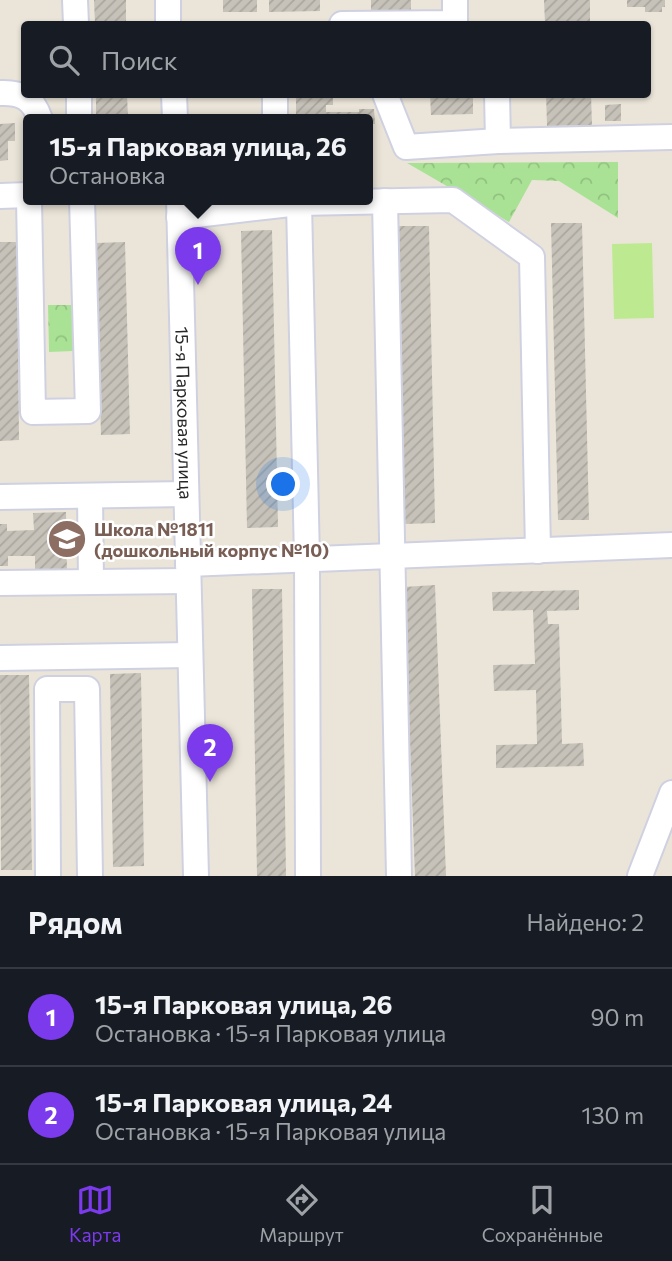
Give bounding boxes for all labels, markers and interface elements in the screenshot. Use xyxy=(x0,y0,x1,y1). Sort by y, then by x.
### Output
search box xyxy=(21,21,651,98)
icon: search xyxy=(45,41,83,79)
text: Поиск xyxy=(101,44,178,75)
popup xyxy=(23,114,373,205)
text: 15-я Парковая улица, 26 xyxy=(49,130,347,161)
text: Остановка xyxy=(49,161,165,189)
pin: 1 xyxy=(175,227,221,285)
street label: 15-я Парковая улица xyxy=(171,326,198,500)
your location xyxy=(266,467,300,501)
school or university icon: Школа №1811 (дошкольный корпус №10) xyxy=(46,518,88,560)
place label: Школа №1811 (дошкольный корпус №10) xyxy=(94,518,329,561)
pin: 2 xyxy=(187,724,233,782)
text: Рядом xyxy=(28,903,122,940)
text: Найдено: 2 xyxy=(527,908,644,936)
text: 15-я Парковая улица, 26 xyxy=(95,988,393,1019)
text: 1 xyxy=(46,1003,56,1031)
text: 90 m xyxy=(591,1003,644,1031)
text: Остановка · 15-я Парковая улица xyxy=(95,1019,446,1047)
text: 15-я Парковая улица, 24 xyxy=(95,1086,392,1117)
text: 2 xyxy=(44,1101,58,1129)
text: 130 m xyxy=(582,1101,644,1129)
text: Остановка · 15-я Парковая улица xyxy=(95,1117,446,1145)
tab: Карта xyxy=(69,1181,121,1246)
tab: Маршрут xyxy=(259,1181,344,1246)
tab: Сохранённые xyxy=(482,1181,603,1246)

